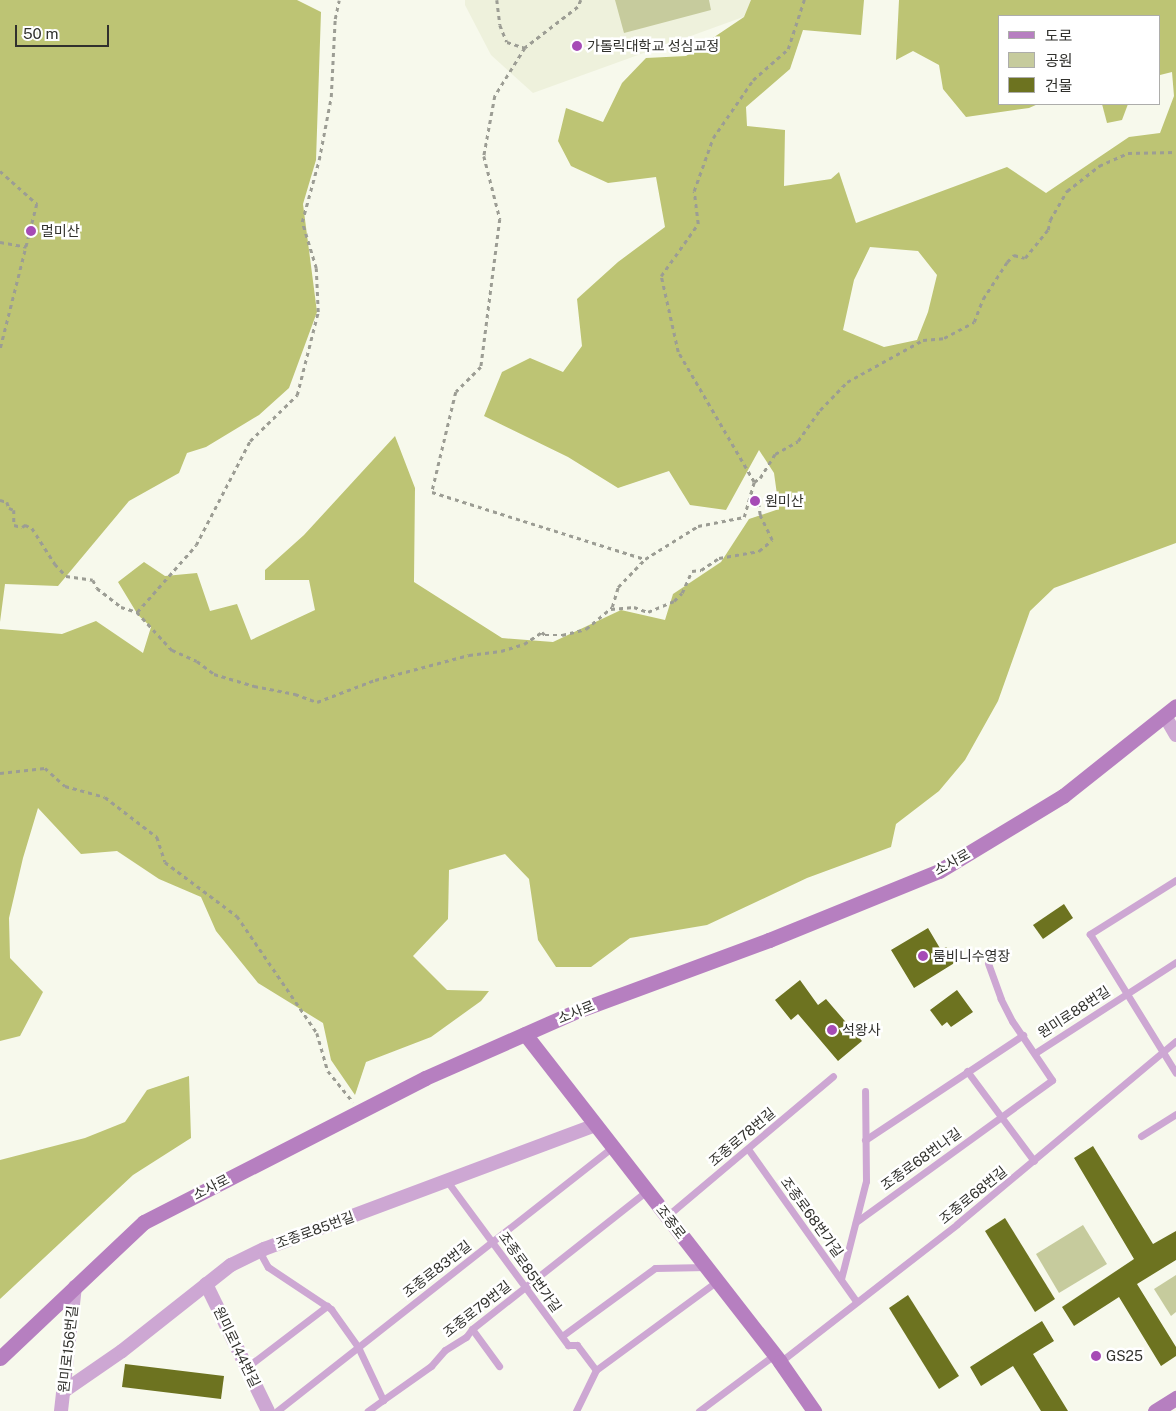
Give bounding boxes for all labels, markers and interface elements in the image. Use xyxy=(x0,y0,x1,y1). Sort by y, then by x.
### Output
scale bar xyxy=(18,15,111,47)
legend xyxy=(998,15,1161,105)
text: 50 m xyxy=(23,25,58,42)
text: 도로 xyxy=(1045,27,1073,44)
place label: 가톨릭대학교 성심교정 xyxy=(587,38,719,54)
marker: 가톨릭대학교 성심교정 xyxy=(571,40,583,52)
text: 공원 xyxy=(1045,52,1073,69)
text: 건물 xyxy=(1045,77,1073,94)
place label: 멀미산 xyxy=(41,223,80,239)
marker: 멀미산 xyxy=(25,225,37,237)
place label: 원미산 xyxy=(765,493,804,509)
marker: 원미산 xyxy=(749,495,761,507)
street label: 소사로 xyxy=(931,845,973,879)
place label: 룸비니수영장 xyxy=(933,948,1010,964)
marker: 룸비니수영장 xyxy=(917,950,929,962)
street label: 원미로88번길 xyxy=(1035,983,1113,1041)
street label: 소사로 xyxy=(555,997,597,1027)
place label: 석왕사 xyxy=(842,1022,881,1038)
marker: 석왕사 xyxy=(826,1024,838,1036)
street label: 조종로78번길 xyxy=(705,1104,779,1170)
street label: 조종로68번나길 xyxy=(878,1124,964,1194)
street label: 조종로68번길 xyxy=(936,1163,1010,1227)
street label: 소사로 xyxy=(190,1171,232,1203)
street label: 조종로68번가길 xyxy=(777,1174,847,1260)
street label: 조종로 xyxy=(652,1202,690,1242)
street label: 조종로85번길 xyxy=(273,1208,357,1252)
street label: 조종로85번가길 xyxy=(495,1229,565,1315)
street label: 조종로83번길 xyxy=(399,1237,475,1301)
street label: 조종로79번길 xyxy=(440,1277,514,1341)
street label: 원미로156번길 xyxy=(55,1304,81,1394)
street label: 원미로144번길 xyxy=(210,1304,264,1390)
place label: GS25 xyxy=(1106,1348,1143,1364)
marker: GS25 xyxy=(1090,1350,1102,1362)

